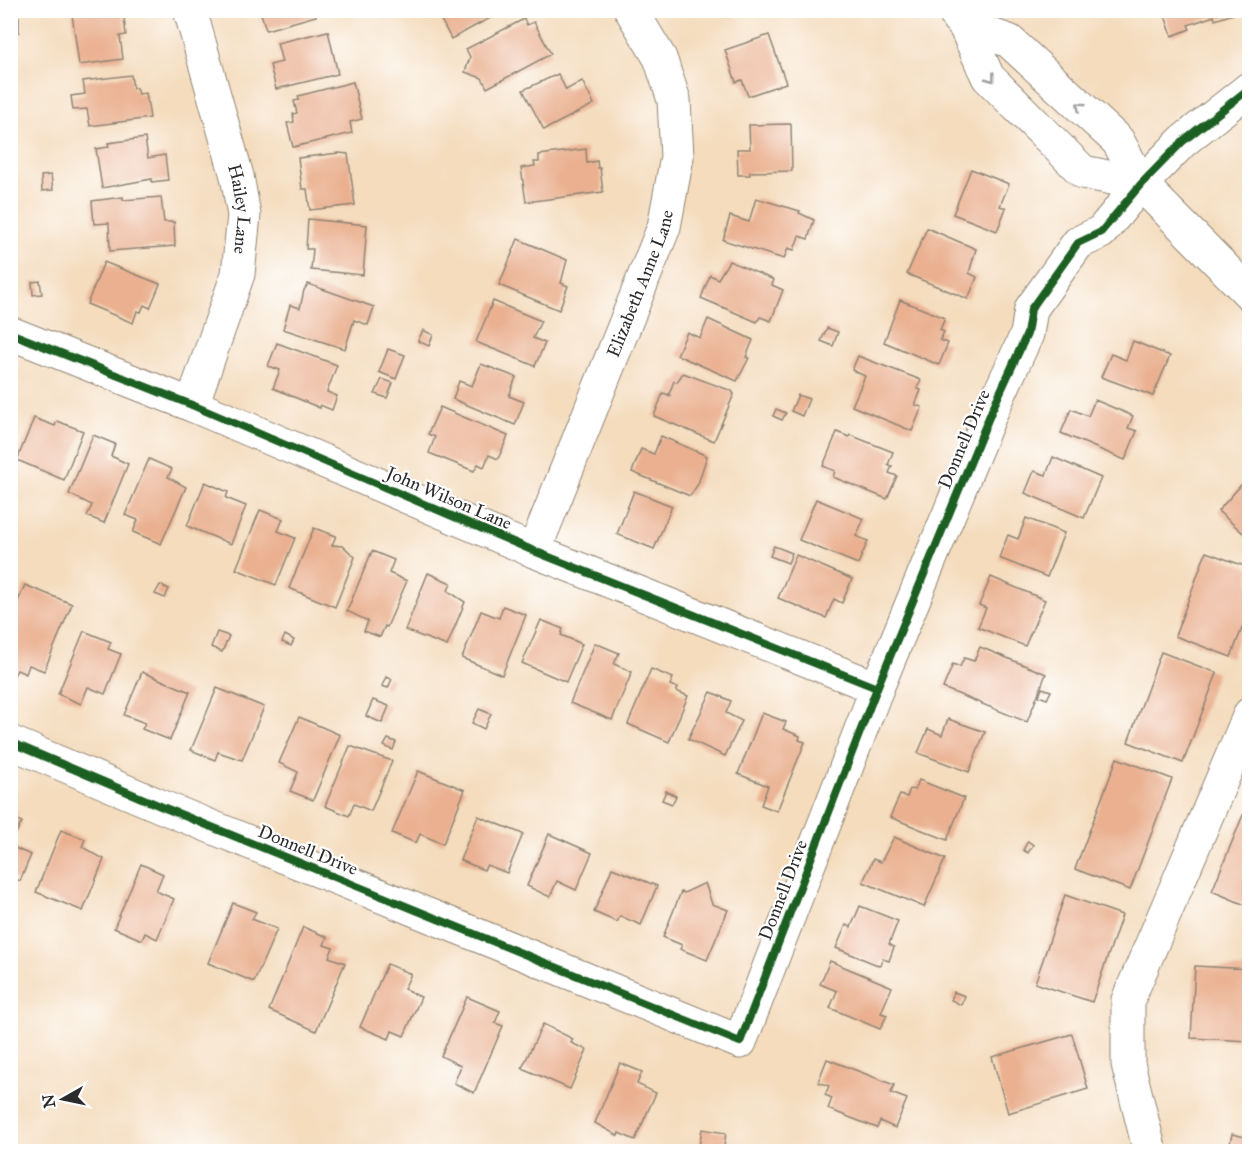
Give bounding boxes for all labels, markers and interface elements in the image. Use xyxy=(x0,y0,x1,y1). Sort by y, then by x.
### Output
one-way arrow xyxy=(984,71,995,82)
one-way arrow xyxy=(1076,102,1087,113)
street label: Hailey Lane xyxy=(223,162,255,255)
street label: Elizabeth Anne Lane xyxy=(602,208,678,360)
street label: Donnell Drive xyxy=(933,386,995,492)
street label: John Wilson Lane xyxy=(381,461,515,535)
street label: Donnell Drive xyxy=(255,820,361,880)
street label: Donnell Drive xyxy=(754,837,812,943)
north arrow xyxy=(33,1069,93,1129)
text: N xyxy=(38,1093,59,1109)

